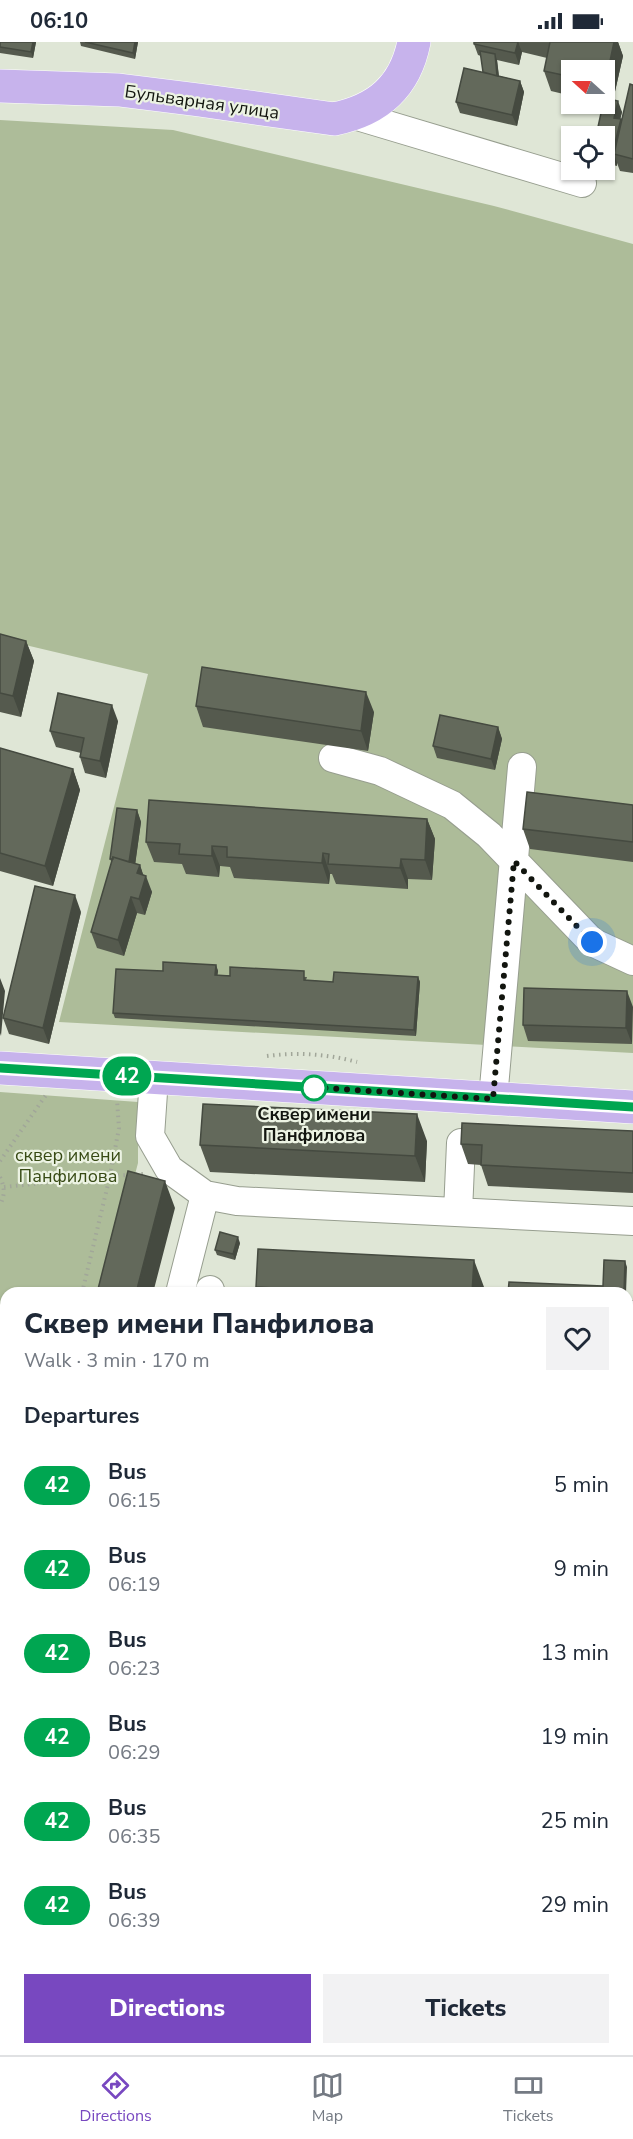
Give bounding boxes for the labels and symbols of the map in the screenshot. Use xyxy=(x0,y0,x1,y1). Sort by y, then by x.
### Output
north arrow xyxy=(561,60,615,114)
street label: Бульварная улица xyxy=(123,79,281,125)
your location xyxy=(577,927,607,957)
line badge: 42 xyxy=(100,1056,154,1096)
marker: Сквер имени Панфилова xyxy=(301,1075,327,1101)
place label: Сквер имени Панфилова xyxy=(257,1102,371,1147)
park label: сквер имени Панфилова xyxy=(15,1143,121,1188)

